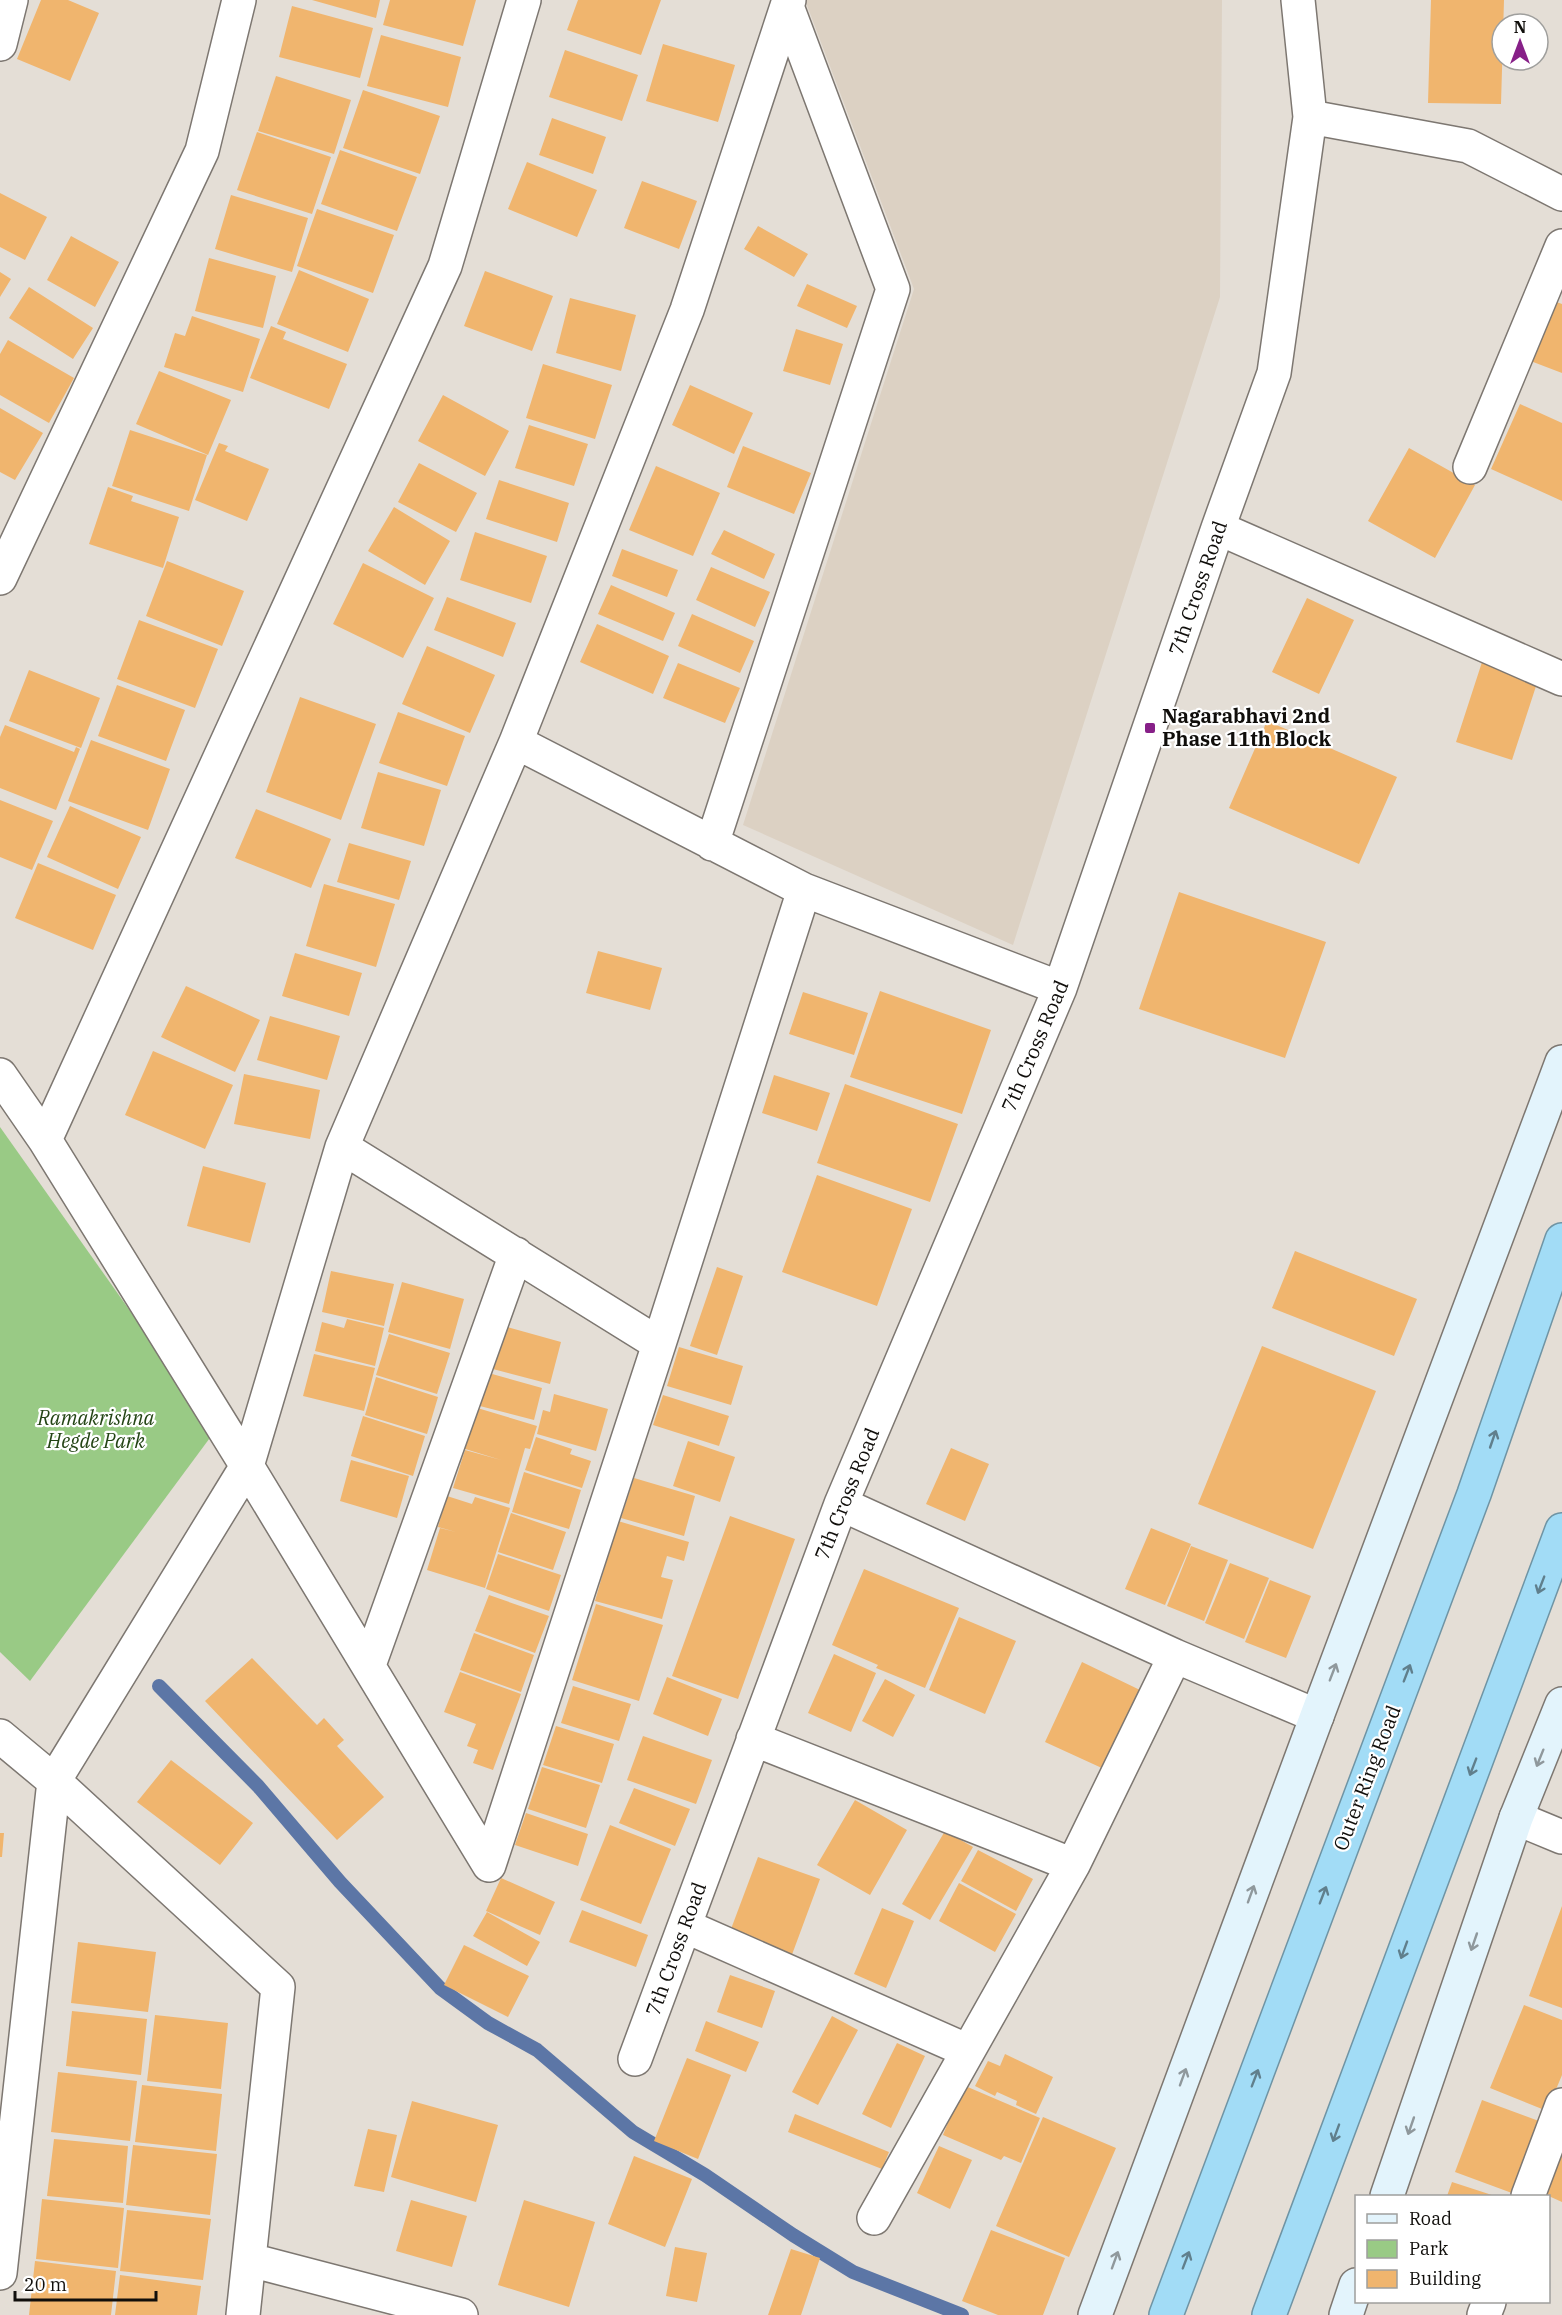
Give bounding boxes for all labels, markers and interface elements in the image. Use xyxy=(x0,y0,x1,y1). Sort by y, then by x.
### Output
north arrow xyxy=(1490,12,1550,72)
text: N xyxy=(1514,17,1526,37)
street label: 7th Cross Road xyxy=(1162,517,1233,659)
place label: Nagarabhavi 2nd Phase 11th Block xyxy=(1162,702,1331,752)
marker: Nagarabhavi 2nd Phase 11th Block xyxy=(1143,721,1157,735)
street label: 7th Cross Road xyxy=(995,976,1074,1116)
park label: Ramakrishna Hegde Park xyxy=(37,1404,154,1454)
street label: 7th Cross Road xyxy=(808,1424,885,1564)
one-way arrow xyxy=(1488,1430,1499,1449)
one-way arrow xyxy=(1535,1575,1546,1594)
one-way arrow xyxy=(1328,1663,1339,1682)
one-way arrow xyxy=(1402,1664,1413,1683)
street label: Outer Ring Road xyxy=(1326,1701,1407,1854)
one-way arrow xyxy=(1534,1748,1545,1767)
one-way arrow xyxy=(1467,1757,1478,1776)
street label: 7th Cross Road xyxy=(639,1878,712,2020)
one-way arrow xyxy=(1246,1885,1257,1904)
one-way arrow xyxy=(1319,1886,1330,1905)
one-way arrow xyxy=(1468,1932,1479,1950)
one-way arrow xyxy=(1398,1940,1409,1959)
one-way arrow xyxy=(1178,2068,1189,2087)
one-way arrow xyxy=(1250,2069,1261,2087)
one-way arrow xyxy=(1404,2116,1415,2135)
one-way arrow xyxy=(1330,2123,1341,2141)
legend xyxy=(1355,2195,1550,2303)
text: Road xyxy=(1409,2207,1452,2230)
text: Park xyxy=(1409,2237,1449,2260)
one-way arrow xyxy=(1111,2251,1122,2270)
one-way arrow xyxy=(1182,2251,1193,2270)
scale bar xyxy=(15,2264,156,2302)
text: Building xyxy=(1409,2267,1481,2290)
text: 20 m xyxy=(24,2273,67,2296)

